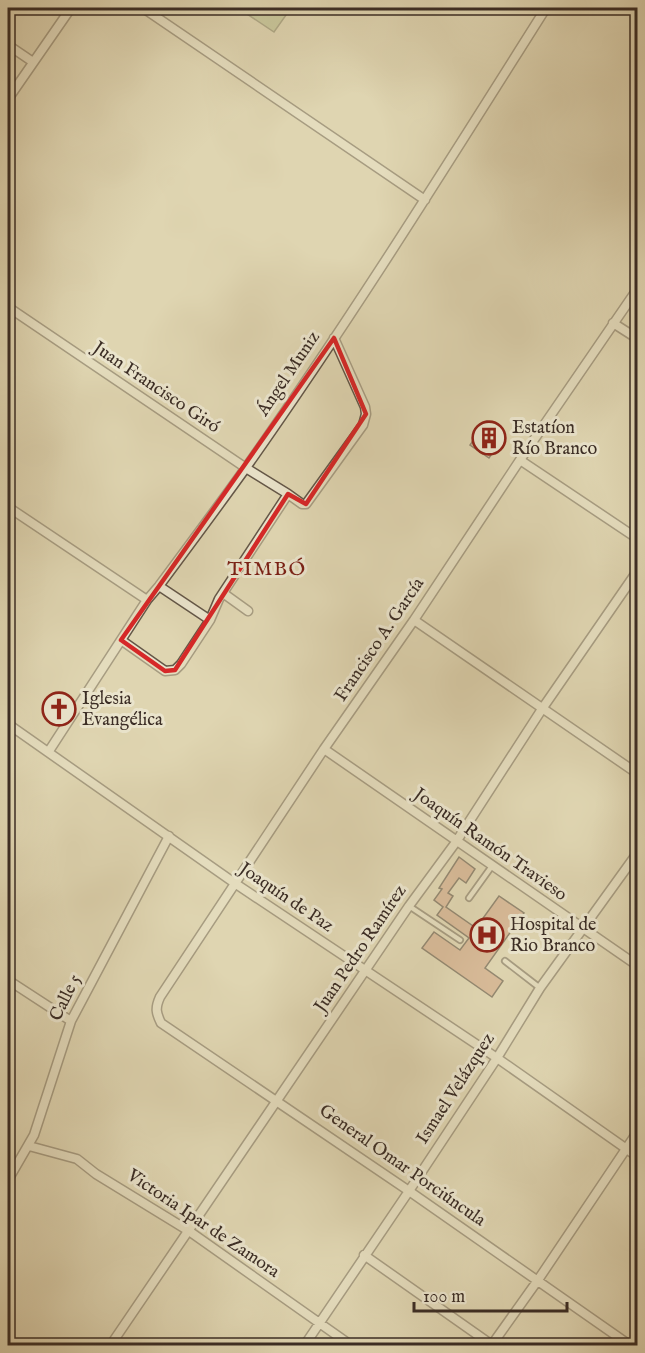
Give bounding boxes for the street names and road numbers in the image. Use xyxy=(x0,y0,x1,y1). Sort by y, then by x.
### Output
street label: Ángel Muniz xyxy=(250,326,326,422)
street label: Juan Francisco Giró xyxy=(86,336,224,439)
street label: Francisco A. García xyxy=(330,573,430,706)
street label: Joaquín Ramón Travieso xyxy=(407,782,571,907)
street label: Joaquín de Paz xyxy=(233,857,338,938)
street label: Juan Pedro Ramírez xyxy=(309,881,412,1019)
street label: Calle 5 xyxy=(45,970,87,1025)
street label: Ismael Velázquez xyxy=(412,1029,500,1149)
street label: General Omar Porciúncula xyxy=(314,1100,490,1232)
street label: Victoria Ipar de Zamora xyxy=(122,1164,284,1284)

